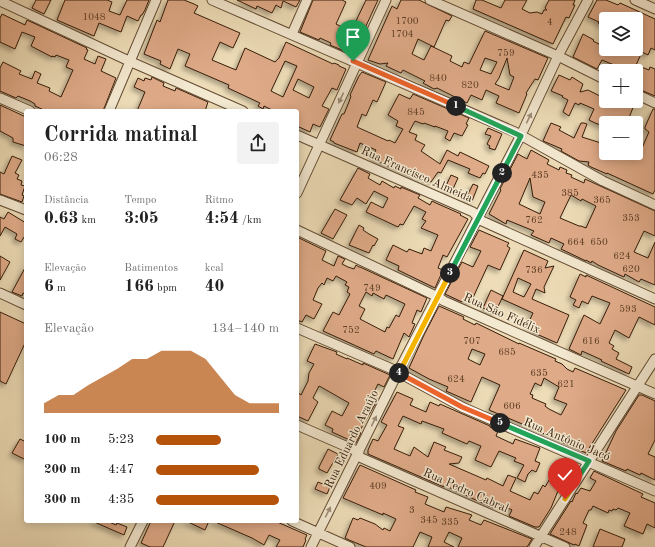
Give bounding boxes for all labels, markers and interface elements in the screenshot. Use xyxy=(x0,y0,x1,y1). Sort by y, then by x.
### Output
house number: 1048 xyxy=(82,12,106,22)
map controls xyxy=(599,12,643,160)
button: layers xyxy=(599,12,643,56)
house number: 1700 xyxy=(395,16,419,26)
house number: 4 xyxy=(547,17,553,27)
pin xyxy=(336,20,370,61)
icon: arrive xyxy=(342,26,364,48)
house number: 1704 xyxy=(390,29,414,39)
house number: 759 xyxy=(497,48,515,58)
button: + xyxy=(599,64,643,108)
house number: 840 xyxy=(429,73,447,83)
house number: 820 xyxy=(461,80,479,90)
one-way arrow xyxy=(338,92,344,103)
pin: 1 xyxy=(446,96,466,116)
text: 1 xyxy=(453,100,459,111)
house number: 845 xyxy=(407,107,425,117)
one-way arrow xyxy=(526,112,532,124)
button: − xyxy=(599,116,643,160)
button: share xyxy=(237,122,279,164)
text: Corrida matinal xyxy=(44,124,198,146)
street label: Rua Francisco Almeida xyxy=(359,145,474,205)
text: 06:28 xyxy=(44,151,78,164)
pin: 2 xyxy=(492,163,512,183)
text: 2 xyxy=(499,167,505,178)
house number: 435 xyxy=(531,170,549,180)
house number: 385 xyxy=(561,188,579,198)
text: Distância xyxy=(44,195,89,206)
text: Tempo xyxy=(124,195,156,206)
text: Ritmo xyxy=(205,195,234,206)
house number: 365 xyxy=(593,195,611,205)
text: 0.63 xyxy=(44,210,78,227)
text: 3:05 xyxy=(124,210,159,227)
text: 4:54 xyxy=(205,210,239,227)
house number: 353 xyxy=(622,213,640,223)
text: km xyxy=(78,215,96,226)
text: /km xyxy=(239,215,261,226)
house number: 762 xyxy=(525,215,543,225)
house number: 664 xyxy=(567,237,585,247)
house number: 650 xyxy=(590,237,608,247)
house number: 624 xyxy=(613,251,631,261)
text: Elevação xyxy=(44,263,86,274)
text: Batimentos xyxy=(124,263,178,274)
text: kcal xyxy=(205,263,224,274)
pin: 3 xyxy=(440,263,460,283)
house number: 620 xyxy=(622,264,640,274)
house number: 736 xyxy=(525,265,543,275)
text: 3 xyxy=(447,267,453,278)
text: 6 xyxy=(44,278,54,295)
text: 166 xyxy=(124,278,154,295)
text: 40 xyxy=(205,278,224,295)
text: m xyxy=(54,283,66,294)
text: bpm xyxy=(154,283,177,294)
house number: 749 xyxy=(363,283,381,293)
street label: Rua São Fidélix xyxy=(461,292,542,336)
house number: 593 xyxy=(619,304,637,314)
text: Elevação xyxy=(44,322,94,335)
text: 134–140 m xyxy=(212,322,279,335)
house number: 752 xyxy=(342,325,360,335)
house number: 707 xyxy=(463,336,481,346)
house number: 616 xyxy=(582,336,600,346)
house number: 685 xyxy=(498,347,516,357)
pin: 4 xyxy=(389,363,409,383)
text: 4 xyxy=(396,367,402,378)
house number: 635 xyxy=(530,368,548,378)
house number: 624 xyxy=(447,374,465,384)
house number: 621 xyxy=(557,379,575,389)
street label: Rua Eduardo Araújo xyxy=(323,388,381,491)
house number: 606 xyxy=(503,401,521,411)
pin: 5 xyxy=(490,413,510,433)
one-way arrow xyxy=(371,415,377,426)
street label: Rua Antônio Jacó xyxy=(522,416,612,464)
text: 5 xyxy=(497,417,503,428)
text: 100 m xyxy=(44,433,81,446)
text: 5:23 xyxy=(108,433,134,446)
pin xyxy=(548,458,582,499)
text: 200 m xyxy=(44,463,81,476)
text: 4:47 xyxy=(108,463,134,476)
icon: check xyxy=(554,464,576,486)
street label: Rua Pedro Cabral xyxy=(421,467,510,515)
house number: 409 xyxy=(369,481,387,491)
text: 300 m xyxy=(44,493,81,506)
text: 4:35 xyxy=(108,493,134,506)
house number: 3 xyxy=(409,505,415,515)
one-way arrow xyxy=(325,506,332,518)
house number: 345 xyxy=(420,515,438,525)
house number: 335 xyxy=(441,517,459,527)
house number: 248 xyxy=(559,527,577,537)

